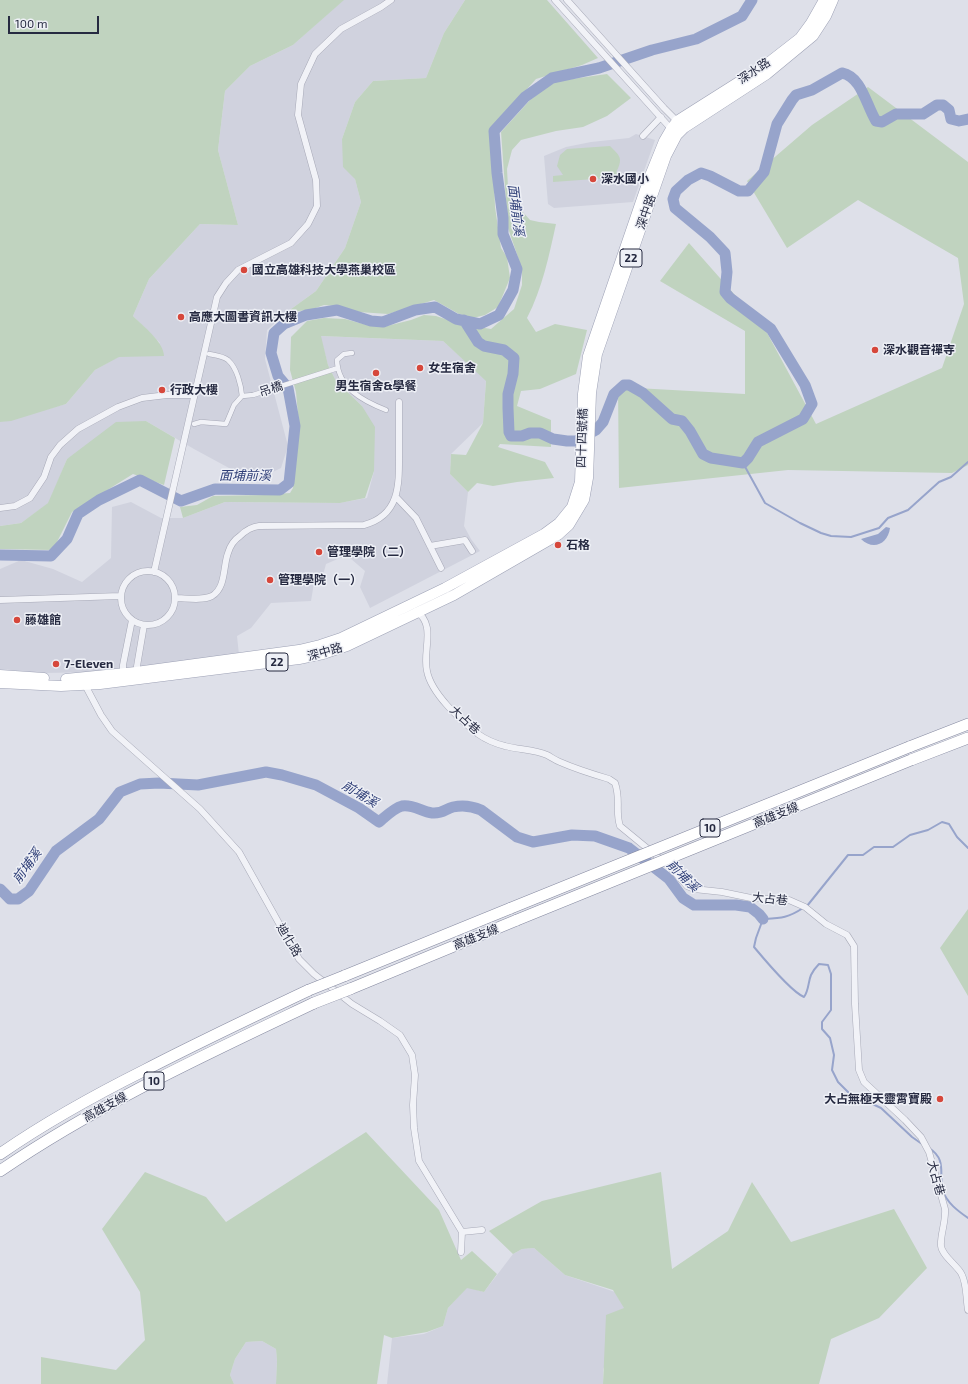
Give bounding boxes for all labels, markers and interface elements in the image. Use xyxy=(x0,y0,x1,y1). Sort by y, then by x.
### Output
scale bar xyxy=(10,8,101,34)
text: 100 m xyxy=(15,16,47,30)
street label: 深水路 xyxy=(735,55,773,87)
place label: 深水國小 xyxy=(601,172,649,186)
marker: 深水國小 xyxy=(588,174,598,184)
water label: 面埔前溪 xyxy=(505,183,527,237)
street label: 深中路 xyxy=(633,193,659,231)
road number: 22 xyxy=(620,249,642,267)
place label: 國立高雄科技大學燕巢校區 xyxy=(252,263,396,277)
marker: 國立高雄科技大學燕巢校區 xyxy=(239,265,249,275)
place label: 高應大圖書資訊大樓 xyxy=(189,310,297,324)
marker: 高應大圖書資訊大樓 xyxy=(176,312,186,322)
place label: 深水觀音禪寺 xyxy=(883,343,955,357)
marker: 深水觀音禪寺 xyxy=(870,345,880,355)
place label: 女生宿舍 xyxy=(428,361,476,375)
marker: 女生宿舍 xyxy=(415,363,425,373)
marker: 男生宿舍&學餐 xyxy=(371,368,381,378)
street label: 吊橋 xyxy=(257,378,285,400)
place label: 男生宿舍&學餐 xyxy=(335,379,417,393)
place label: 行政大樓 xyxy=(170,383,218,397)
marker: 行政大樓 xyxy=(157,385,167,395)
street label: 四十四號橋 xyxy=(574,408,590,468)
water label: 面埔前溪 xyxy=(219,468,271,484)
place label: 石格 xyxy=(566,538,590,552)
marker: 石格 xyxy=(553,540,563,550)
place label: 管理學院（二） xyxy=(327,545,411,559)
marker: 管理學院（二） xyxy=(314,547,324,557)
place label: 管理學院（一） xyxy=(278,573,362,587)
marker: 管理學院（一） xyxy=(265,575,275,585)
place label: 藤雄館 xyxy=(25,613,61,627)
marker: 藤雄館 xyxy=(12,615,22,625)
street label: 深中路 xyxy=(306,640,344,664)
road number: 22 xyxy=(266,653,288,671)
place label: 7-Eleven xyxy=(64,657,113,671)
marker: 7-Eleven xyxy=(51,659,61,669)
street label: 大占巷 xyxy=(447,702,483,738)
water label: 前埔溪 xyxy=(339,777,381,811)
street label: 高雄支線 xyxy=(751,799,801,831)
road number: 10 xyxy=(700,819,720,837)
water label: 前埔溪 xyxy=(9,846,45,886)
water label: 前埔溪 xyxy=(664,857,702,895)
street label: 大占巷 xyxy=(751,890,789,908)
street label: 迪化路 xyxy=(274,921,304,959)
street label: 高雄支線 xyxy=(451,921,501,953)
road number: 10 xyxy=(144,1072,164,1090)
street label: 高雄支線 xyxy=(81,1089,129,1125)
place label: 大占無極天靈霄寶殿 xyxy=(824,1092,932,1106)
marker: 大占無極天靈霄寶殿 xyxy=(935,1094,945,1104)
street label: 大占巷 xyxy=(924,1159,948,1197)

